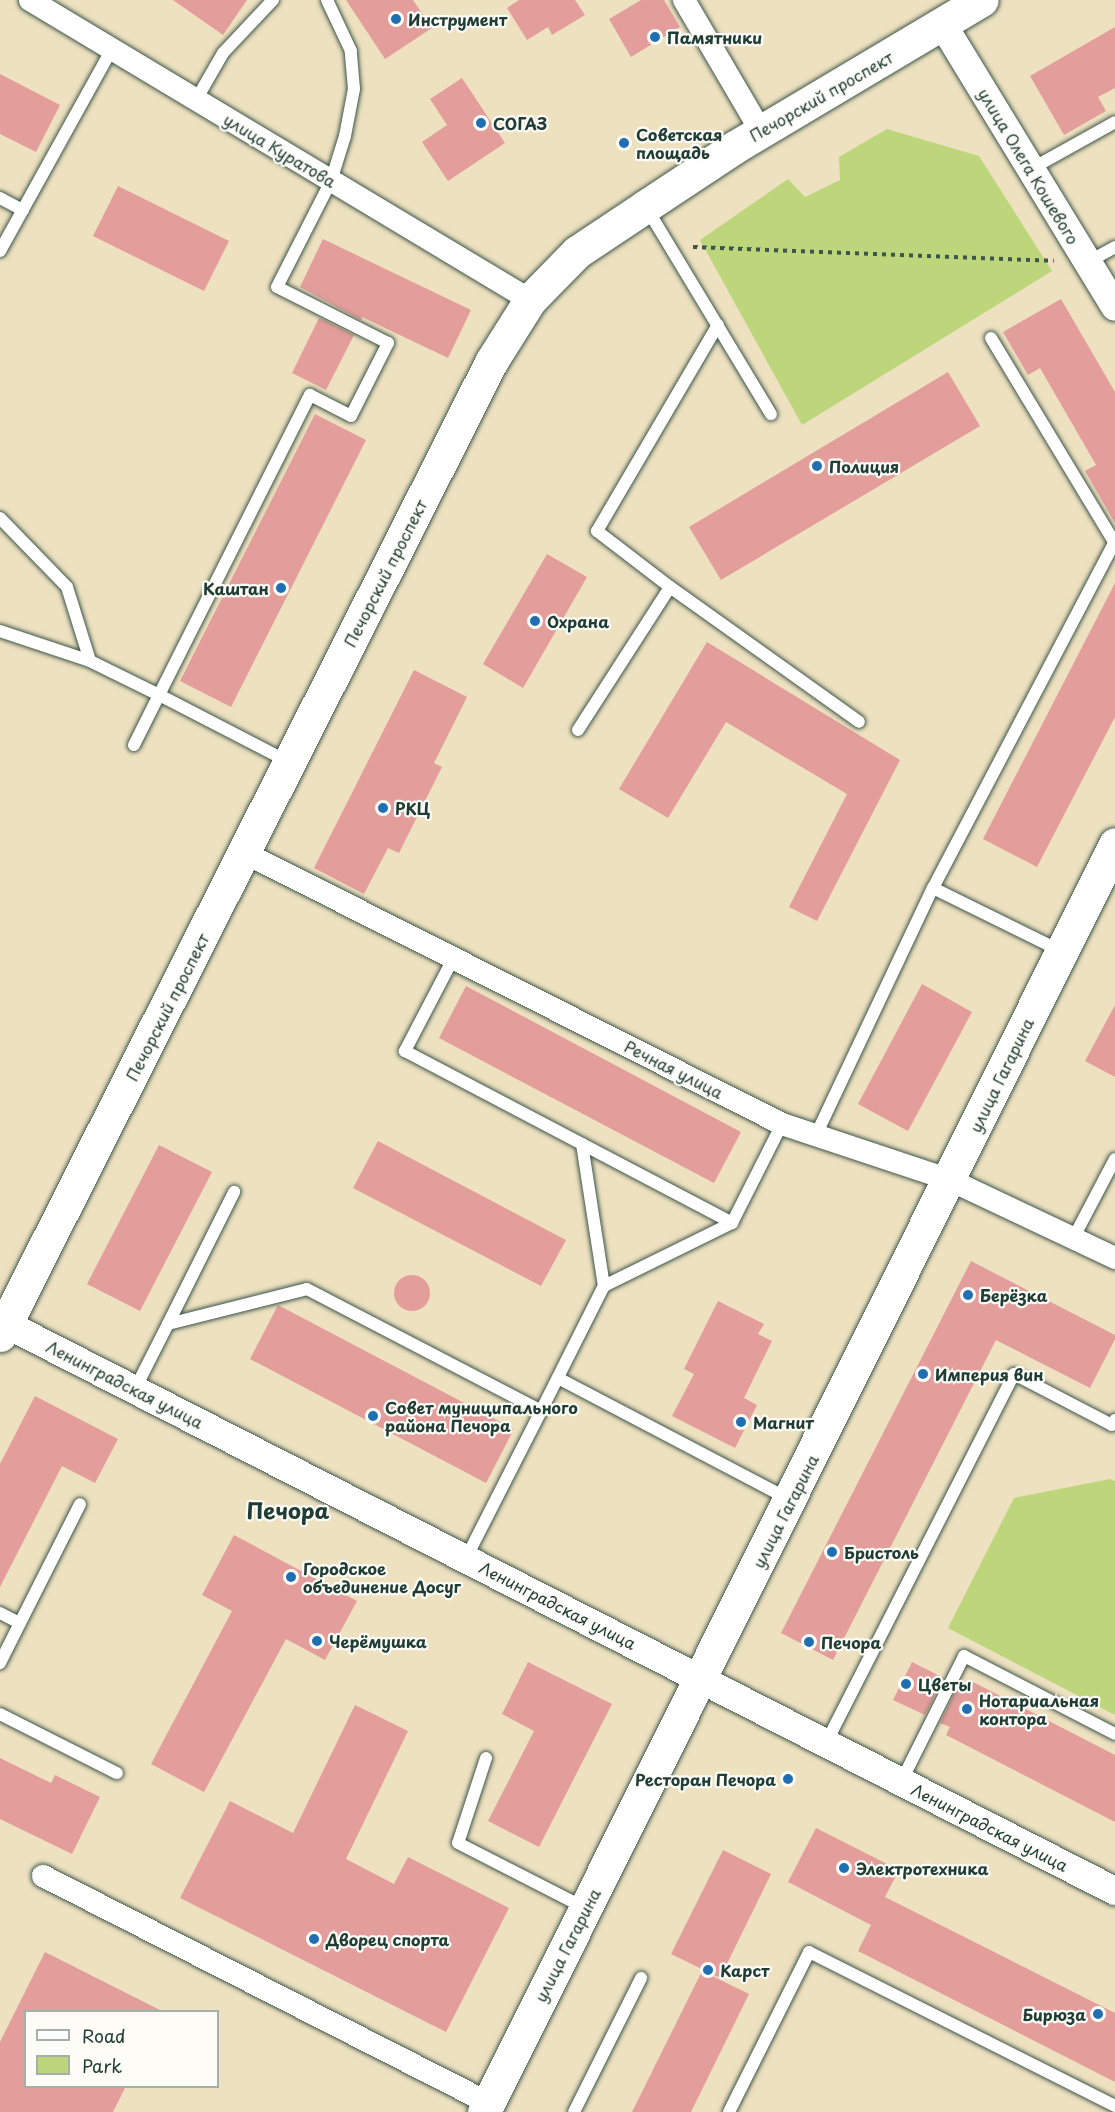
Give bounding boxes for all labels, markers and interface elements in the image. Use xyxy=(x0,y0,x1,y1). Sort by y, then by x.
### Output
place label: Инструмент xyxy=(408,9,507,29)
marker: Инструмент xyxy=(389,12,403,26)
place label: Памятники xyxy=(667,27,762,47)
marker: Памятники xyxy=(648,30,662,44)
street label: Печорский проспект xyxy=(746,47,896,145)
street label: улица Олега Кошевого xyxy=(974,84,1084,248)
street label: улица Куратова xyxy=(220,109,340,191)
place label: СОГАЗ xyxy=(493,113,547,133)
marker: СОГАЗ xyxy=(474,116,488,130)
place label: Советская площадь xyxy=(636,124,723,162)
marker: Советская площадь xyxy=(617,136,631,150)
place label: Полиция xyxy=(829,456,899,476)
marker: Полиция xyxy=(810,459,824,473)
street label: Печорский проспект xyxy=(339,496,431,650)
place label: Каштан xyxy=(203,578,269,598)
marker: Каштан xyxy=(274,581,288,595)
place label: Охрана xyxy=(547,611,609,631)
marker: Охрана xyxy=(528,614,542,628)
place label: РКЦ xyxy=(395,798,430,818)
marker: РКЦ xyxy=(376,801,390,815)
street label: Печорский проспект xyxy=(121,930,213,1084)
street label: улица Гагарина xyxy=(965,1015,1037,1135)
street label: Речная улица xyxy=(621,1036,727,1102)
place label: Берёзка xyxy=(980,1285,1047,1305)
marker: Берёзка xyxy=(961,1288,975,1302)
street label: Ленинградская улица xyxy=(43,1336,207,1432)
place label: Империя вин xyxy=(935,1364,1044,1384)
marker: Империя вин xyxy=(916,1367,930,1381)
place label: Совет муниципального района Печора xyxy=(385,1397,578,1435)
marker: Совет муниципального района Печора xyxy=(366,1409,380,1423)
place label: Магнит xyxy=(753,1412,814,1432)
marker: Магнит xyxy=(734,1415,748,1429)
street label: улица Гагарина xyxy=(748,1451,822,1571)
district label: Печора xyxy=(247,1497,329,1523)
place label: Бристоль xyxy=(844,1542,919,1562)
marker: Бристоль xyxy=(825,1545,839,1559)
street label: Ленинградская улица xyxy=(476,1557,640,1653)
place label: Городское объединение Досуг xyxy=(303,1558,461,1596)
marker: Городское объединение Досуг xyxy=(284,1570,298,1584)
place label: Черёмушка xyxy=(329,1631,427,1651)
place label: Печора xyxy=(821,1632,881,1652)
marker: Черёмушка xyxy=(310,1634,324,1648)
marker: Печора xyxy=(802,1635,816,1649)
place label: Цветы xyxy=(918,1674,971,1694)
marker: Цветы xyxy=(899,1677,913,1691)
place label: Нотариальная контора xyxy=(979,1690,1099,1728)
marker: Нотариальная контора xyxy=(960,1702,974,1716)
place label: Ресторан Печора xyxy=(634,1769,776,1789)
marker: Ресторан Печора xyxy=(781,1772,795,1786)
street label: Ленинградская улица xyxy=(908,1779,1072,1875)
place label: Электротехника xyxy=(856,1858,989,1878)
marker: Электротехника xyxy=(837,1861,851,1875)
street label: улица Гагарина xyxy=(530,1885,604,2005)
place label: Дворец спорта xyxy=(326,1929,450,1949)
marker: Дворец спорта xyxy=(307,1932,321,1946)
place label: Карст xyxy=(720,1960,770,1980)
marker: Карст xyxy=(701,1963,715,1977)
place label: Бирюза xyxy=(1022,2004,1086,2024)
marker: Бирюза xyxy=(1091,2007,1105,2021)
legend xyxy=(24,2010,219,2088)
text: Road xyxy=(82,2022,126,2049)
text: Park xyxy=(82,2052,122,2079)

